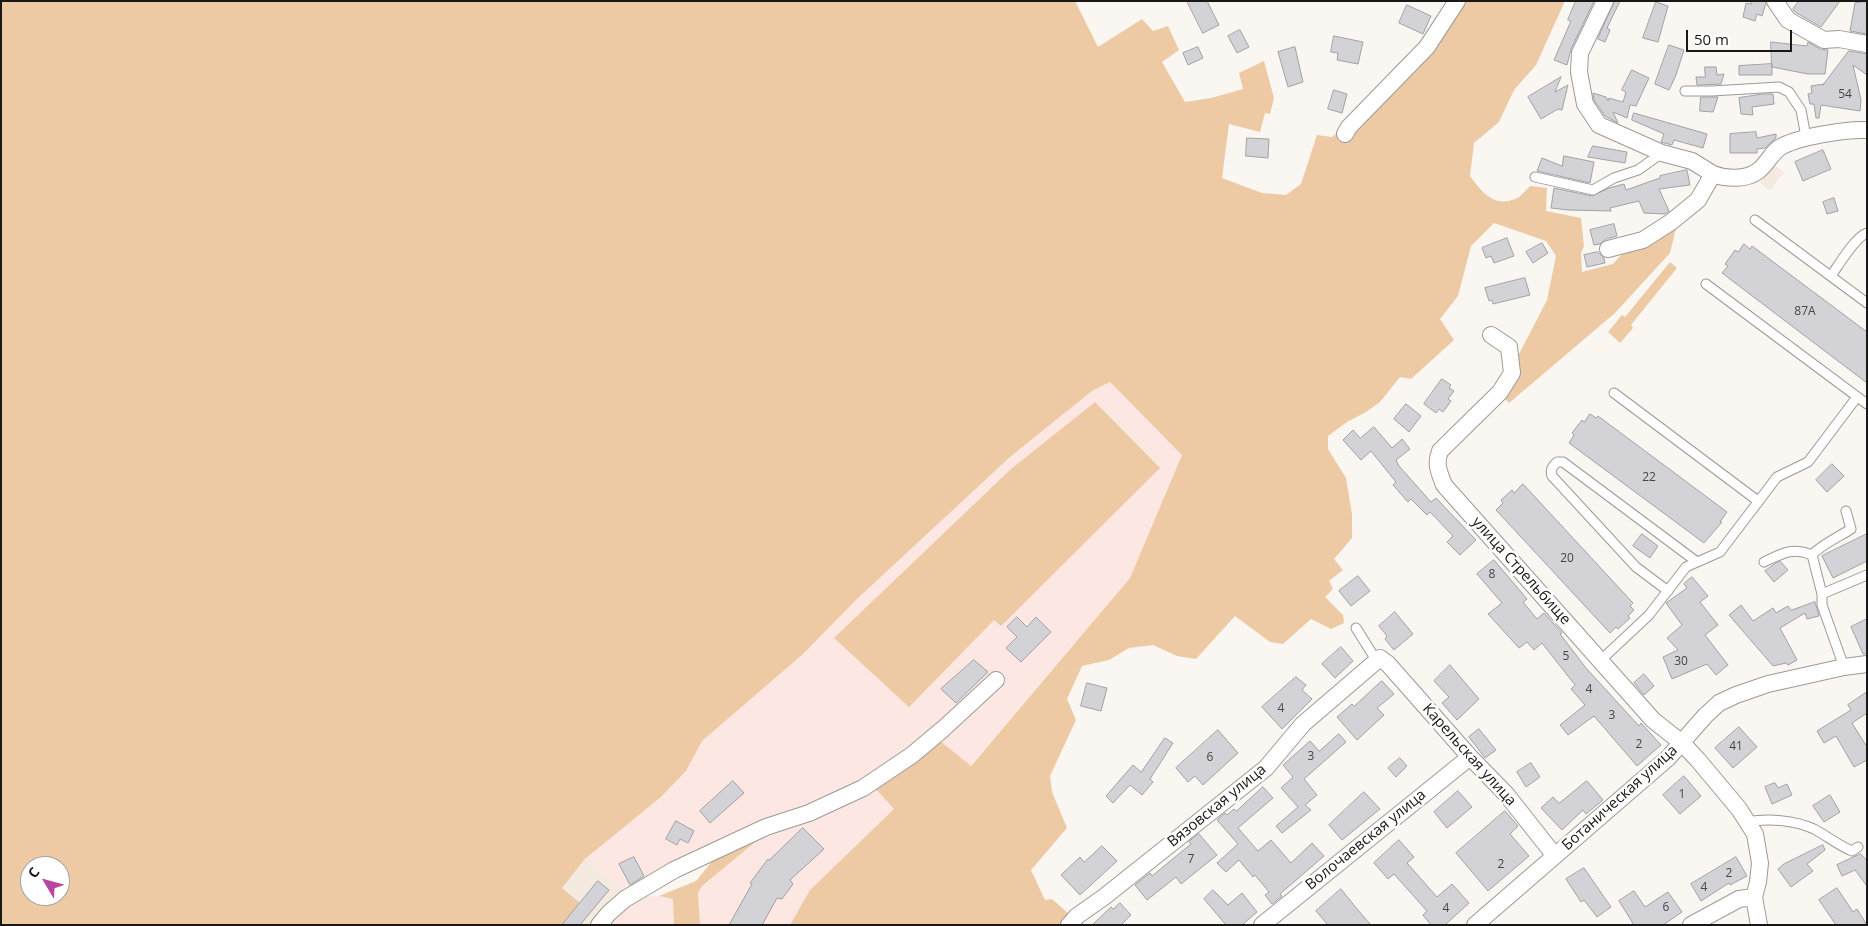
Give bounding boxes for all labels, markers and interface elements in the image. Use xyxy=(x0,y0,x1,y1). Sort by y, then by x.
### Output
scale bar xyxy=(1688,20,1794,52)
text: 50 m xyxy=(1694,29,1729,49)
house number: 54 xyxy=(1838,88,1852,102)
house number: 87А xyxy=(1794,305,1816,319)
house number: 22 xyxy=(1642,471,1656,485)
street label: улица Стрельбище xyxy=(1468,513,1574,629)
house number: 20 xyxy=(1560,552,1574,566)
house number: 8 xyxy=(1489,568,1495,582)
house number: 5 xyxy=(1563,650,1569,664)
house number: 30 xyxy=(1674,655,1688,669)
house number: 4 xyxy=(1586,683,1592,697)
street label: Карельская улица xyxy=(1418,700,1520,810)
house number: 4 xyxy=(1278,702,1284,716)
house number: 3 xyxy=(1609,709,1615,723)
house number: 2 xyxy=(1636,738,1642,752)
house number: 41 xyxy=(1729,740,1743,754)
street label: Ботаническая улица xyxy=(1559,741,1681,855)
house number: 3 xyxy=(1308,750,1314,764)
house number: 6 xyxy=(1207,751,1213,765)
street label: Вязовская улица xyxy=(1164,761,1270,851)
street label: Волочаевская улица xyxy=(1302,786,1430,894)
house number: 1 xyxy=(1679,788,1685,802)
house number: 7 xyxy=(1188,853,1194,867)
north arrow xyxy=(20,856,70,906)
house number: 2 xyxy=(1498,858,1504,872)
text: С xyxy=(23,863,44,882)
house number: 2 xyxy=(1726,867,1732,881)
house number: 4 xyxy=(1701,881,1707,895)
house number: 6 xyxy=(1663,901,1669,915)
house number: 4 xyxy=(1443,902,1449,916)

